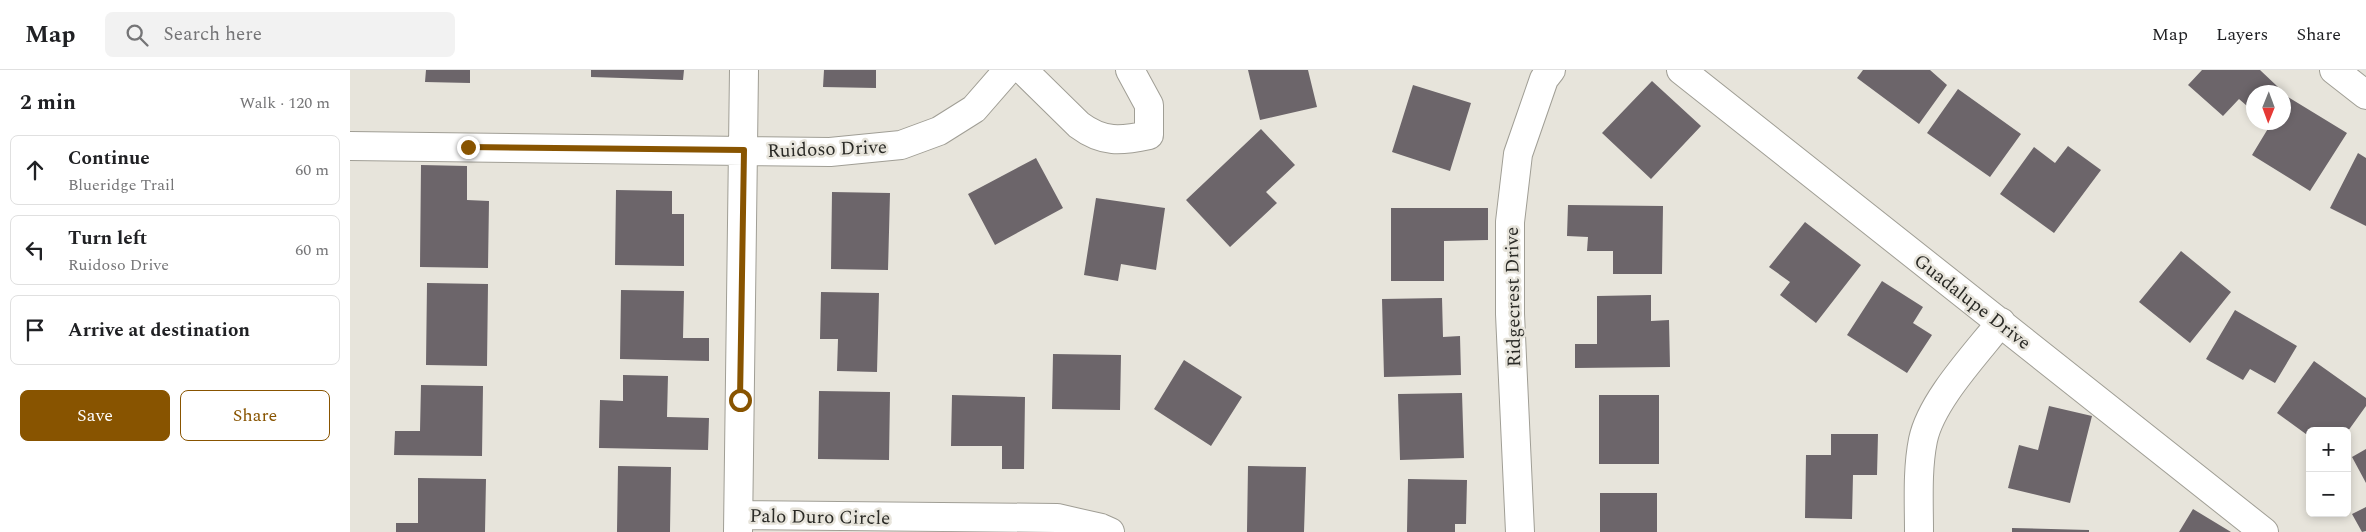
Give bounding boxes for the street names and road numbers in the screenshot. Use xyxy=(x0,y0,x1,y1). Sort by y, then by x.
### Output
street label: Ruidoso Drive xyxy=(767,133,887,166)
street label: Ridgecrest Drive xyxy=(1498,227,1529,367)
street label: Guadalupe Drive xyxy=(1907,247,2037,357)
street label: Palo Duro Circle xyxy=(749,502,891,532)

